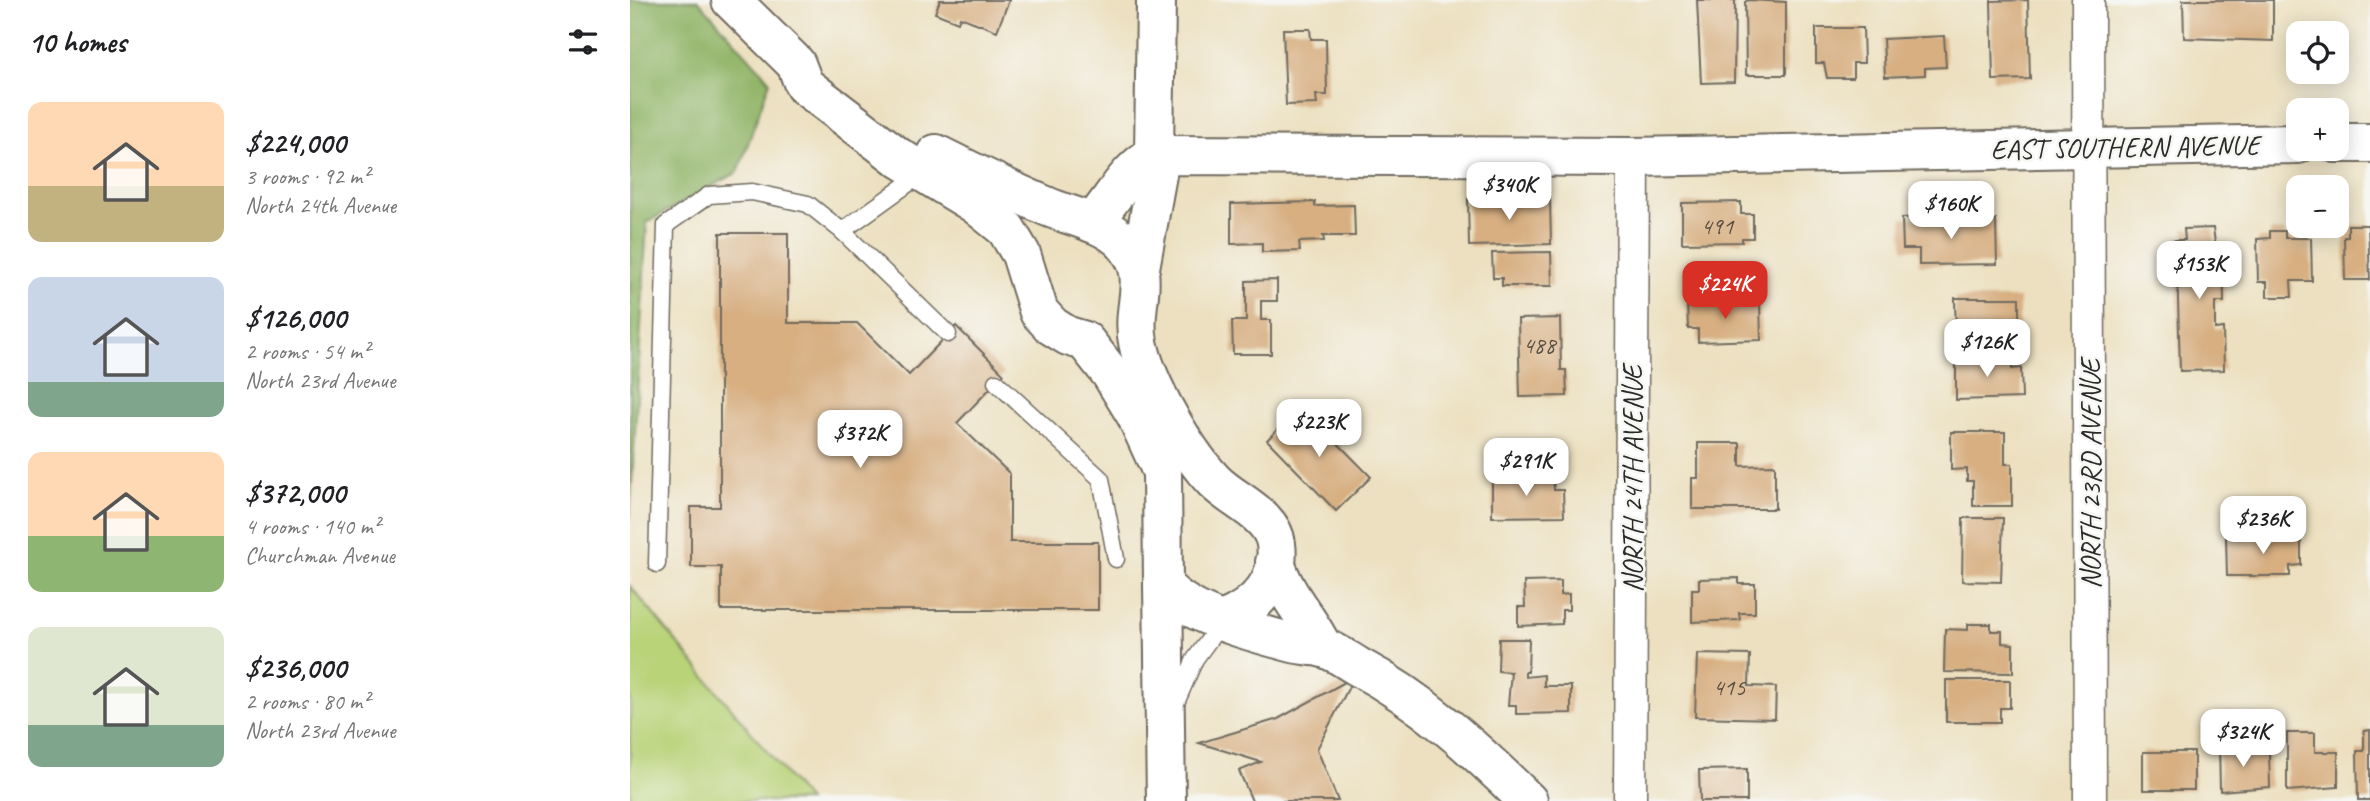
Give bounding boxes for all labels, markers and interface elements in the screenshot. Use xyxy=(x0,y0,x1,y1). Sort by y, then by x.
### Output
map controls xyxy=(2286,21,2349,238)
button: locate xyxy=(2286,21,2349,84)
text: 10 homes xyxy=(28,23,126,61)
icon: filters xyxy=(564,23,602,61)
button: + xyxy=(2286,98,2349,161)
text: $224,000 xyxy=(245,124,345,162)
street label: EAST SOUTHERN AVENUE xyxy=(1990,127,2263,167)
icon: home xyxy=(84,130,168,214)
text: 3 rooms · 92 m² xyxy=(245,162,369,191)
pin: $340K xyxy=(1460,162,1558,222)
text: $340K xyxy=(1482,170,1536,199)
button: − xyxy=(2286,175,2349,238)
pin: $160K xyxy=(1902,182,2000,241)
text: $160K xyxy=(1924,189,1978,218)
text: North 24th Avenue xyxy=(245,191,396,220)
house number: 491 xyxy=(1701,211,1734,241)
pin: $153K xyxy=(2150,242,2248,301)
text: $153K xyxy=(2173,249,2225,278)
pin: $224K xyxy=(1676,262,1774,321)
text: $224K xyxy=(1698,269,1752,298)
text: $126,000 xyxy=(245,299,346,337)
icon: home xyxy=(84,305,168,389)
pin: $126K xyxy=(1938,320,2036,379)
text: $126K xyxy=(1960,327,2014,356)
house number: 488 xyxy=(1523,330,1557,360)
text: 2 rooms · 54 m² xyxy=(245,337,369,366)
street label: NORTH 23RD AVENUE xyxy=(2073,356,2108,589)
street label: NORTH 24TH AVENUE xyxy=(1615,362,1650,593)
text: North 23rd Avenue xyxy=(245,366,395,395)
pin: $223K xyxy=(1270,400,1368,459)
text: $223K xyxy=(1292,407,1346,436)
pin: $372K xyxy=(811,410,909,470)
text: $372K xyxy=(834,418,887,447)
pin: $291K xyxy=(1477,438,1575,498)
text: $291K xyxy=(1500,446,1552,475)
text: $372,000 xyxy=(245,474,345,512)
icon: home xyxy=(84,480,168,564)
pin: $236K xyxy=(2214,496,2312,556)
text: $236K xyxy=(2236,504,2290,533)
text: 4 rooms · 140 m² xyxy=(245,512,380,541)
text: Churchman Avenue xyxy=(245,541,395,570)
text: $236,000 xyxy=(245,649,346,687)
icon: home xyxy=(84,655,168,739)
house number: 415 xyxy=(1713,672,1746,702)
text: 2 rooms · 80 m² xyxy=(245,687,369,716)
pin: $324K xyxy=(2194,710,2292,769)
text: North 23rd Avenue xyxy=(245,716,395,745)
text: $324K xyxy=(2216,717,2270,746)

